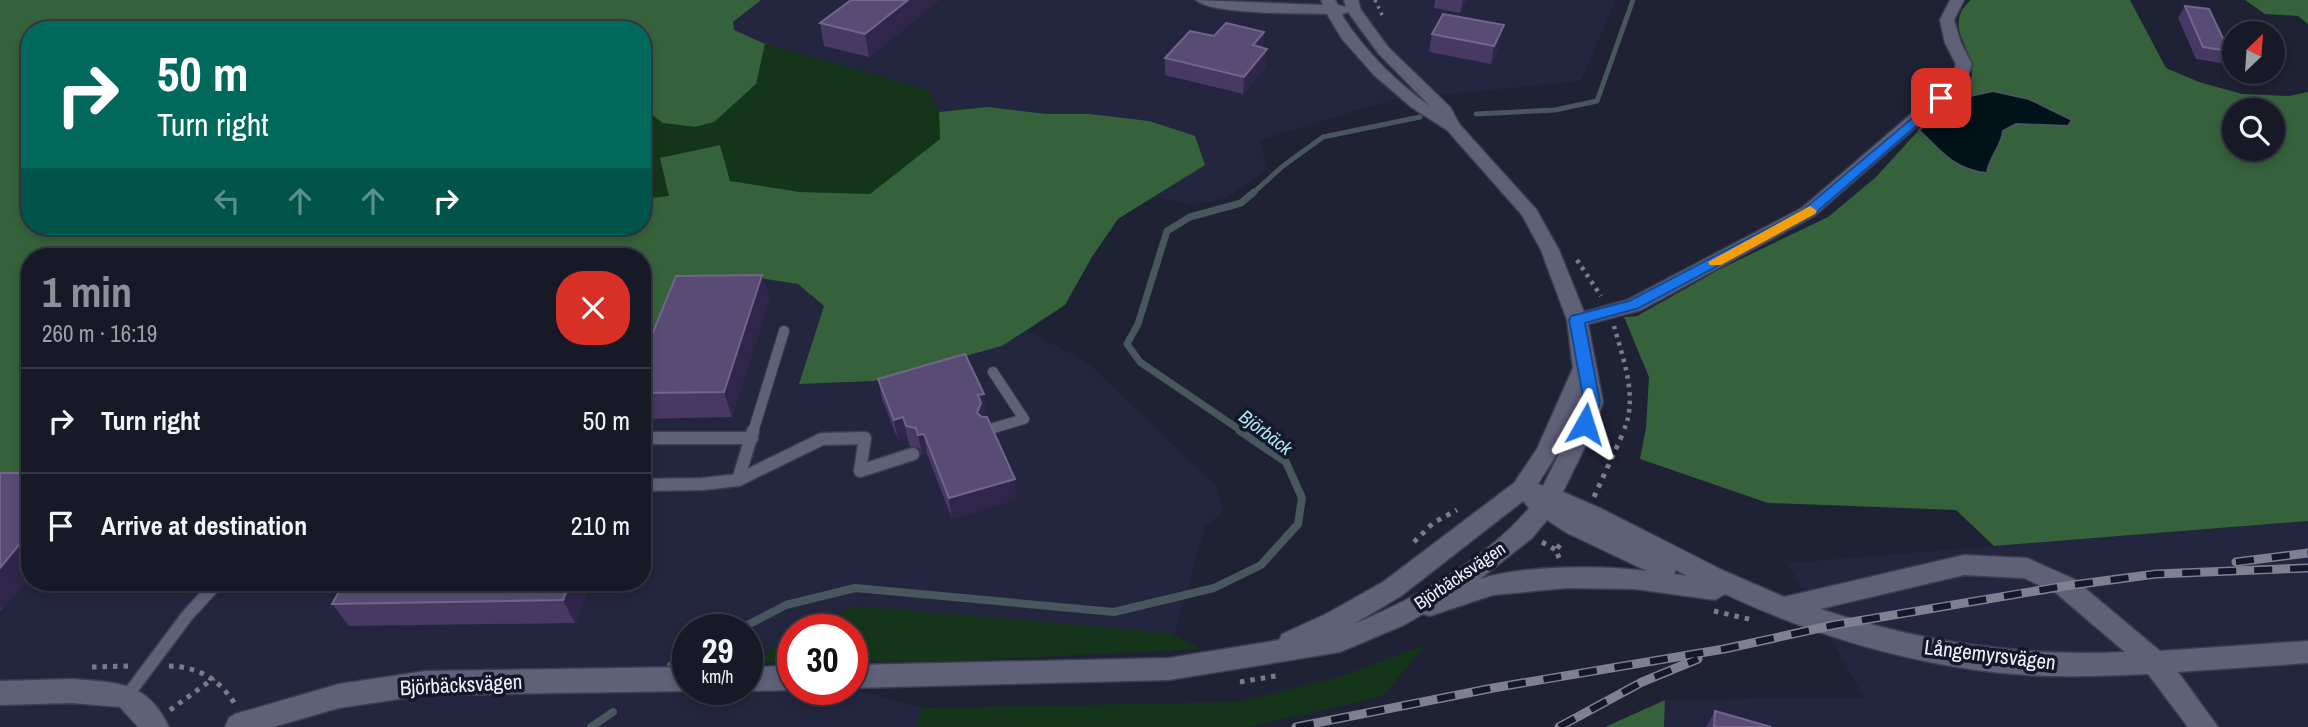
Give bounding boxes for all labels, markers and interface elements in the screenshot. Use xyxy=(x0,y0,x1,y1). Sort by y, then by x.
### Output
north arrow xyxy=(2222,21,2286,84)
map controls xyxy=(2222,21,2285,161)
text: 50 m xyxy=(157,40,249,106)
icon: right xyxy=(42,49,133,140)
pin xyxy=(1911,68,1971,128)
icon: arrive xyxy=(1922,79,1960,117)
button: search xyxy=(2222,98,2285,161)
text: Turn right xyxy=(157,103,269,146)
icon: left xyxy=(208,182,246,220)
icon: ahead xyxy=(281,182,319,220)
icon: ahead xyxy=(354,182,392,220)
icon: right xyxy=(427,182,465,220)
text: 1 min xyxy=(42,264,132,320)
button: close xyxy=(556,271,630,345)
text: 260 m · 16:19 xyxy=(42,318,157,349)
position arrow xyxy=(1548,387,1622,461)
icon: right xyxy=(42,402,80,440)
text: Turn right xyxy=(101,403,200,438)
text: 50 m xyxy=(583,403,630,438)
water label: Björbäck xyxy=(1234,403,1299,461)
icon: arrive xyxy=(42,507,80,545)
text: Arrive at destination xyxy=(101,508,307,543)
text: 210 m xyxy=(571,508,630,543)
street label: Björbäcksvägen xyxy=(1409,536,1510,615)
speed limit sign: 30 xyxy=(777,614,868,705)
text: 29 xyxy=(702,627,733,674)
street label: Långemyrsvägen xyxy=(1923,632,2057,677)
text: km/h xyxy=(702,664,734,689)
street label: Björbäcksvägen xyxy=(399,667,523,702)

